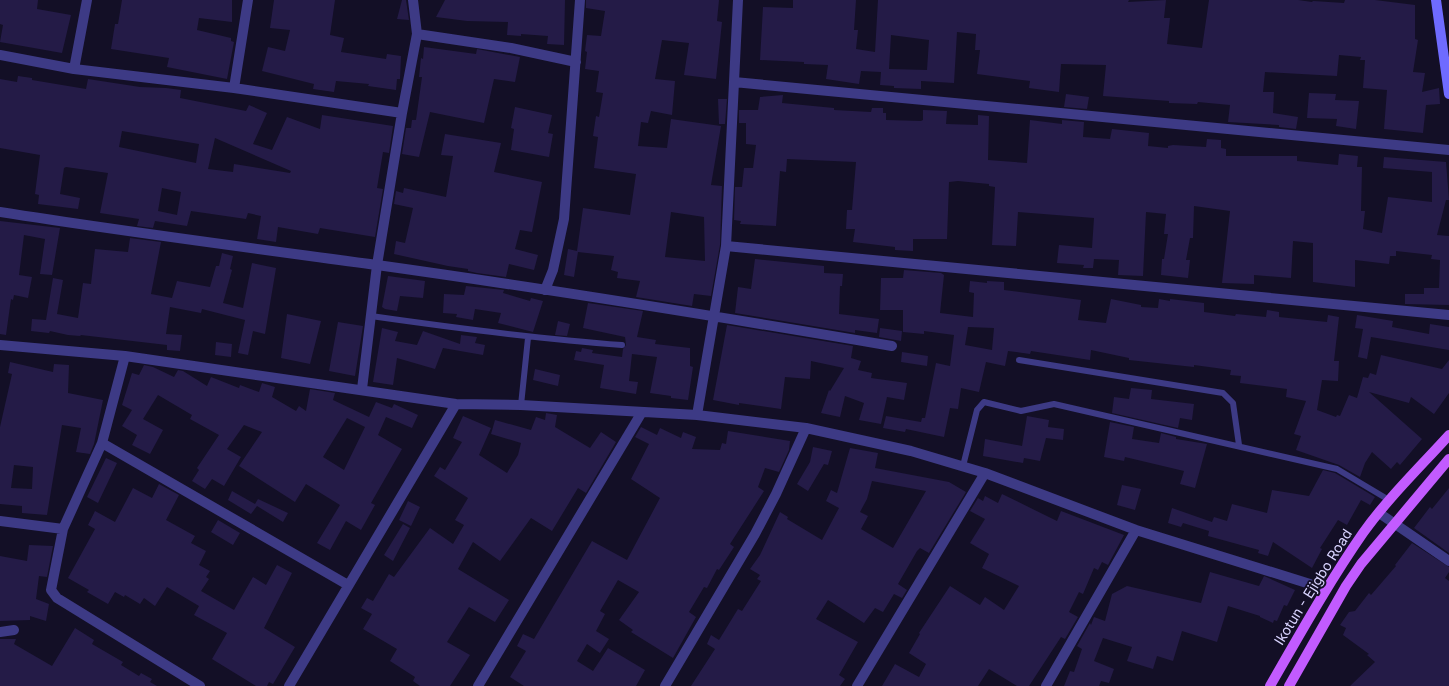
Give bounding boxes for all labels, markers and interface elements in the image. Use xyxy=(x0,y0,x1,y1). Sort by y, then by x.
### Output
street label: Ikotun - Ejigbo Road xyxy=(1270,526,1355,648)

